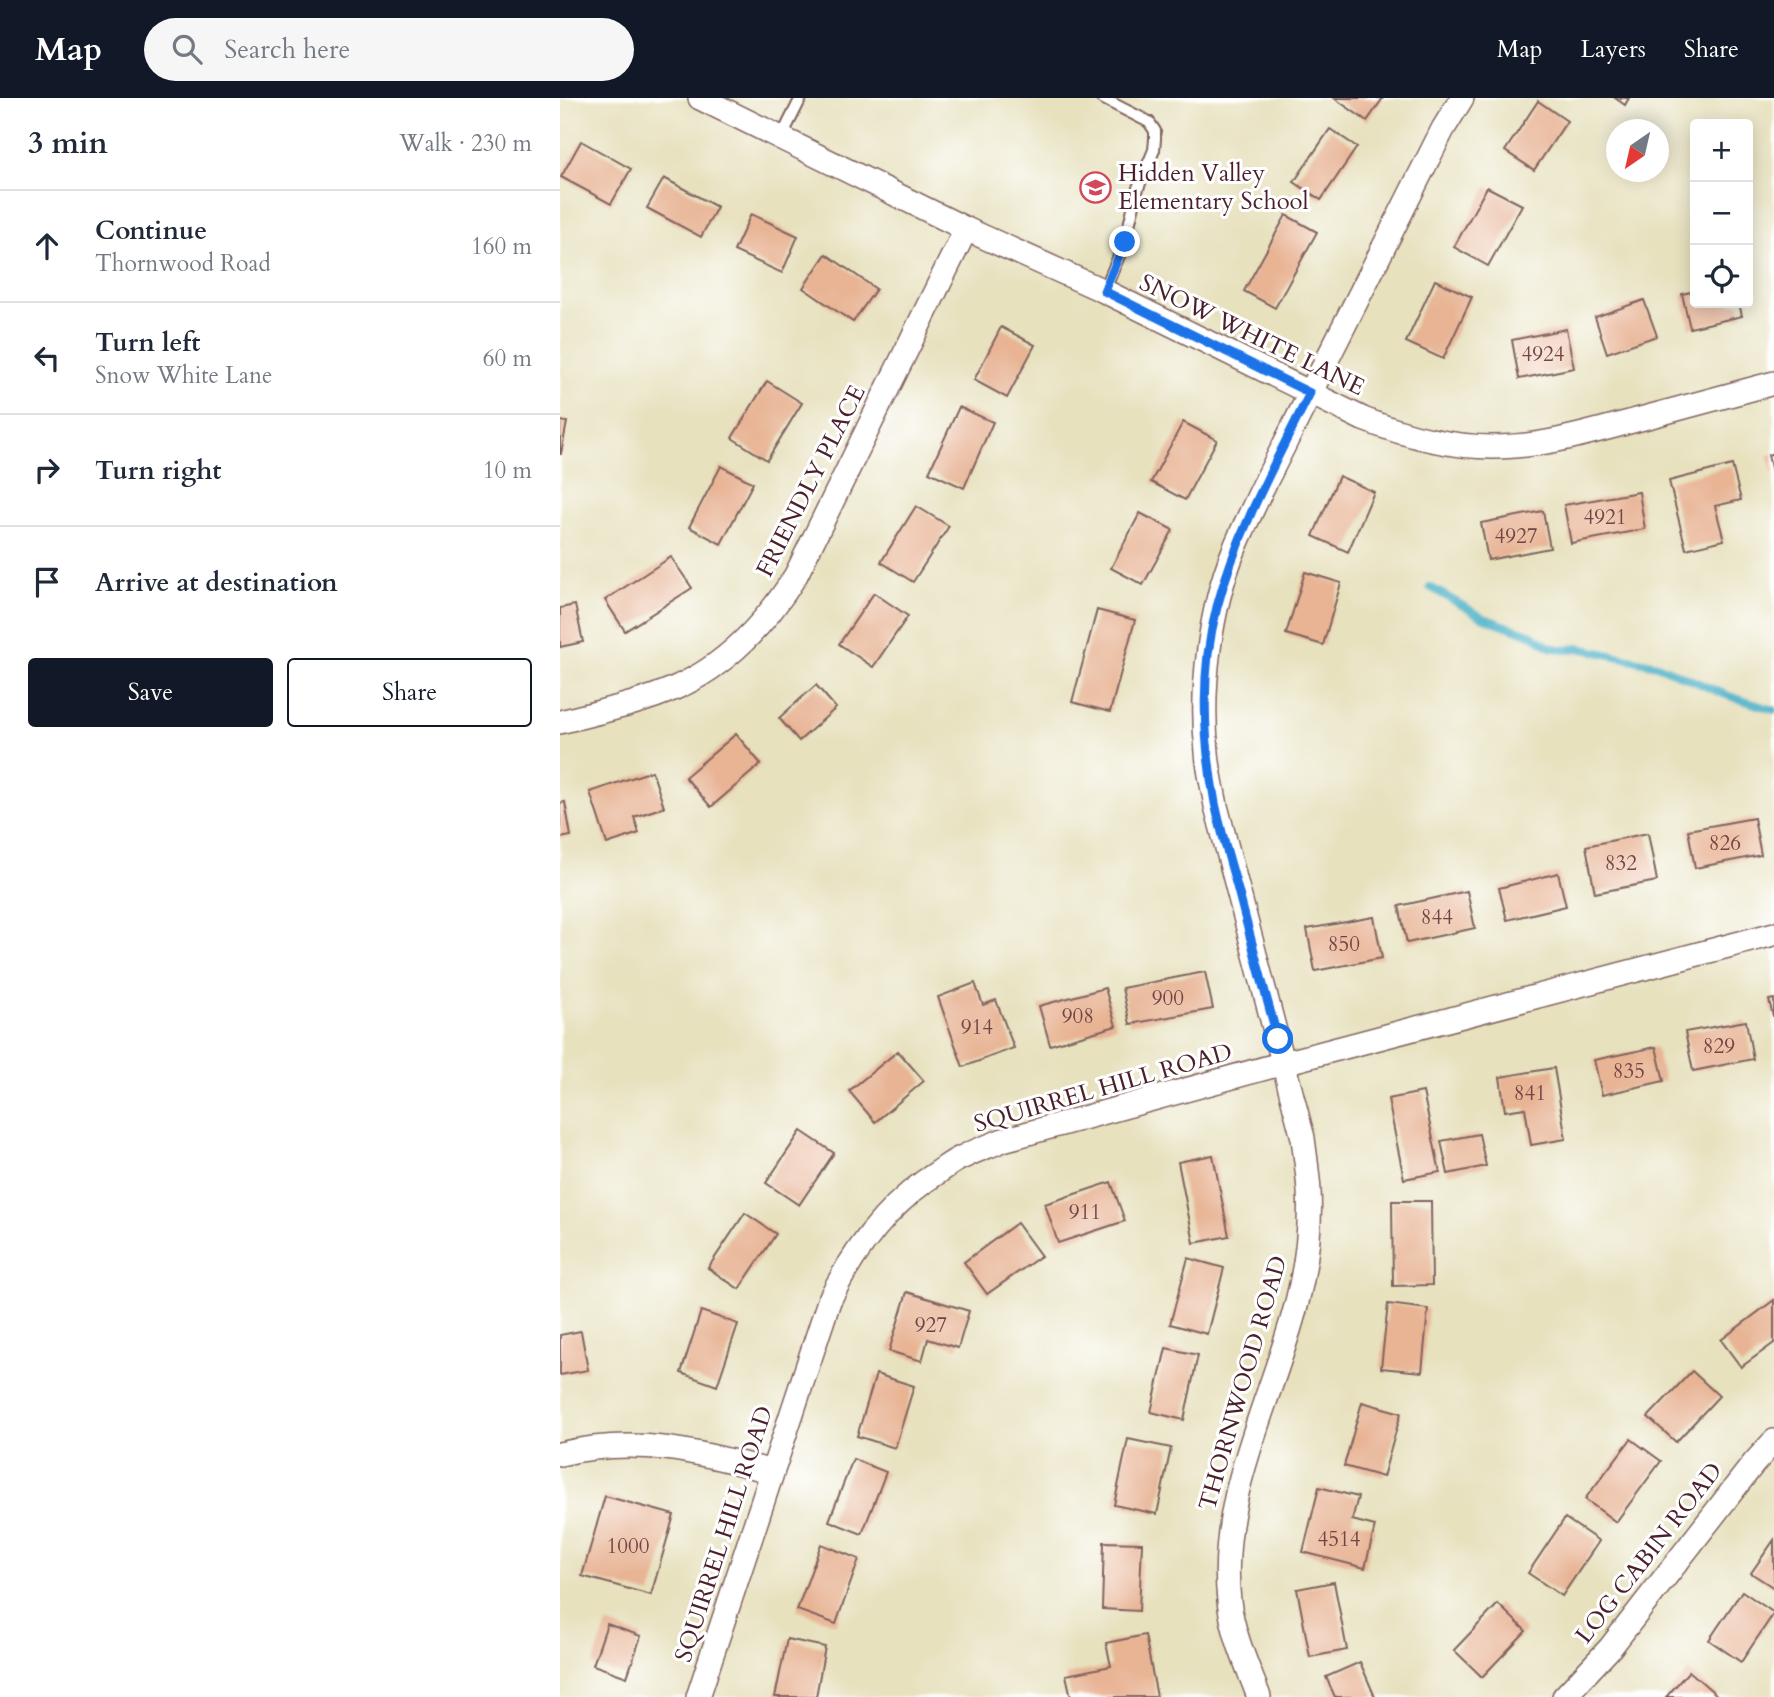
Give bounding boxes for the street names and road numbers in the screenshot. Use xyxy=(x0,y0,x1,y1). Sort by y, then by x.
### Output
street label: SNOW WHITE LANE xyxy=(1134,266,1370,404)
street label: FRIENDLY PLACE xyxy=(748,379,874,583)
street label: SQUIRREL HILL ROAD xyxy=(970,1035,1236,1141)
street label: THORNWOOD ROAD xyxy=(1191,1252,1295,1514)
street label: SQUIRREL HILL ROAD xyxy=(667,1402,781,1666)
street label: LOG CABIN ROAD xyxy=(1568,1456,1730,1650)

